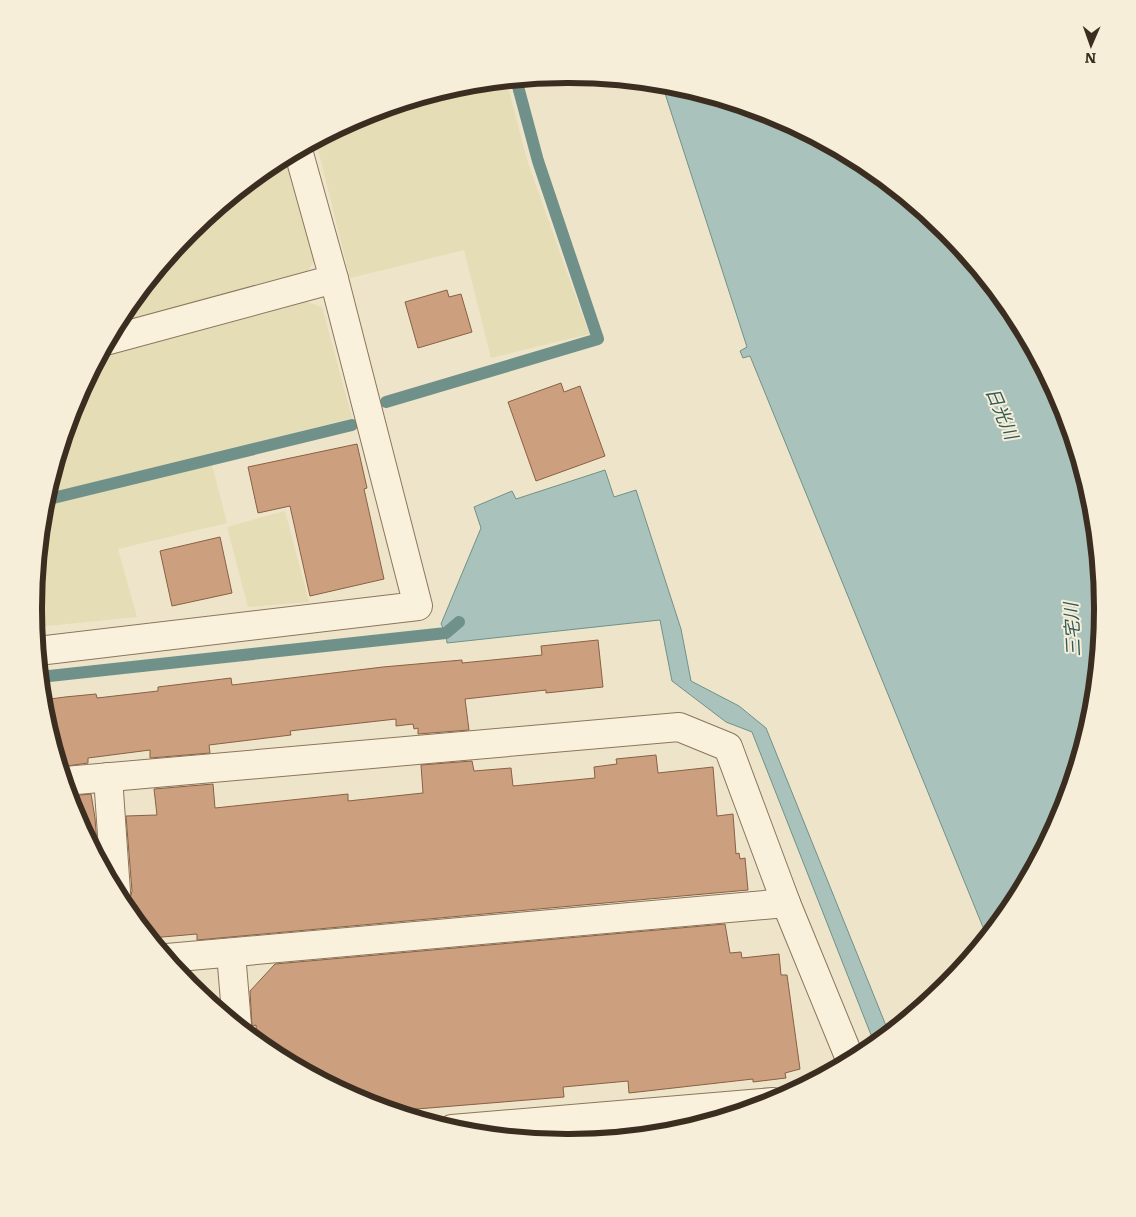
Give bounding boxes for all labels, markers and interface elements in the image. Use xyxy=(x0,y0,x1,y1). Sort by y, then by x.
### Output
north arrow xyxy=(1066,20,1116,70)
text: N xyxy=(1084,49,1097,69)
water label: 日光川 xyxy=(980,383,1027,445)
water label: 三宅川 xyxy=(1056,600,1086,658)

